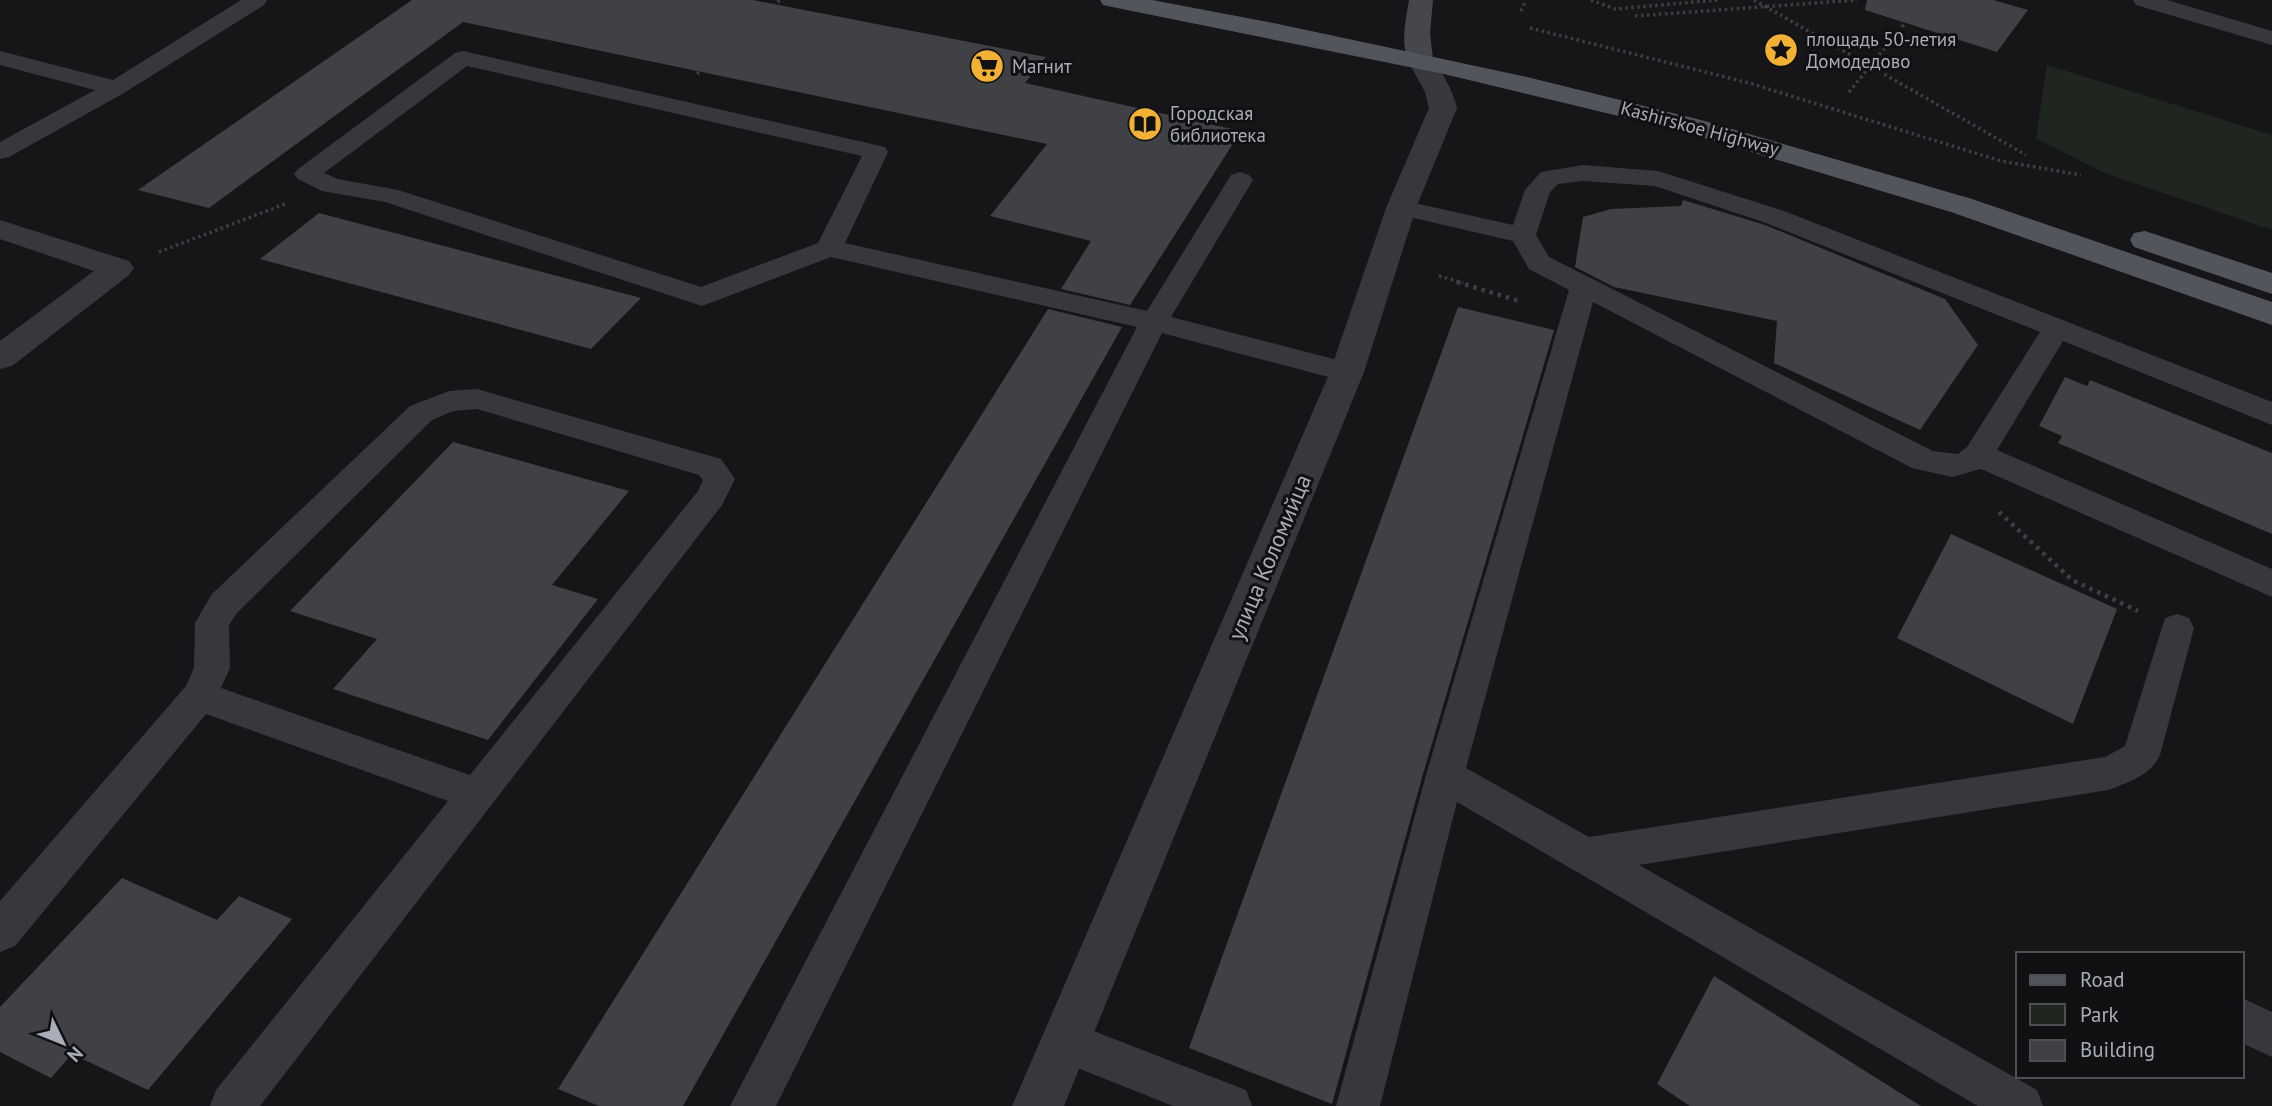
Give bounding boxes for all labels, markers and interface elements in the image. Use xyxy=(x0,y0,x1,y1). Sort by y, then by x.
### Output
place label: площадь 50-летия Домодедово xyxy=(1806,27,1956,73)
place icon: площадь 50-летия Домодедово xyxy=(1762,31,1800,69)
supermarket icon: Магнит xyxy=(968,47,1006,85)
place label: Магнит xyxy=(1012,54,1072,78)
street label: Kashirskoe Highway xyxy=(1618,95,1782,161)
place label: Городская библиотека xyxy=(1170,101,1266,147)
library icon: Городская библиотека xyxy=(1126,105,1164,143)
street label: улица Коломийца xyxy=(1221,470,1317,644)
legend xyxy=(2016,952,2244,1078)
text: Road xyxy=(2080,966,2124,993)
text: Park xyxy=(2080,1001,2119,1028)
north arrow xyxy=(28,1008,98,1078)
text: Building xyxy=(2080,1036,2155,1063)
text: N xyxy=(62,1042,88,1067)

